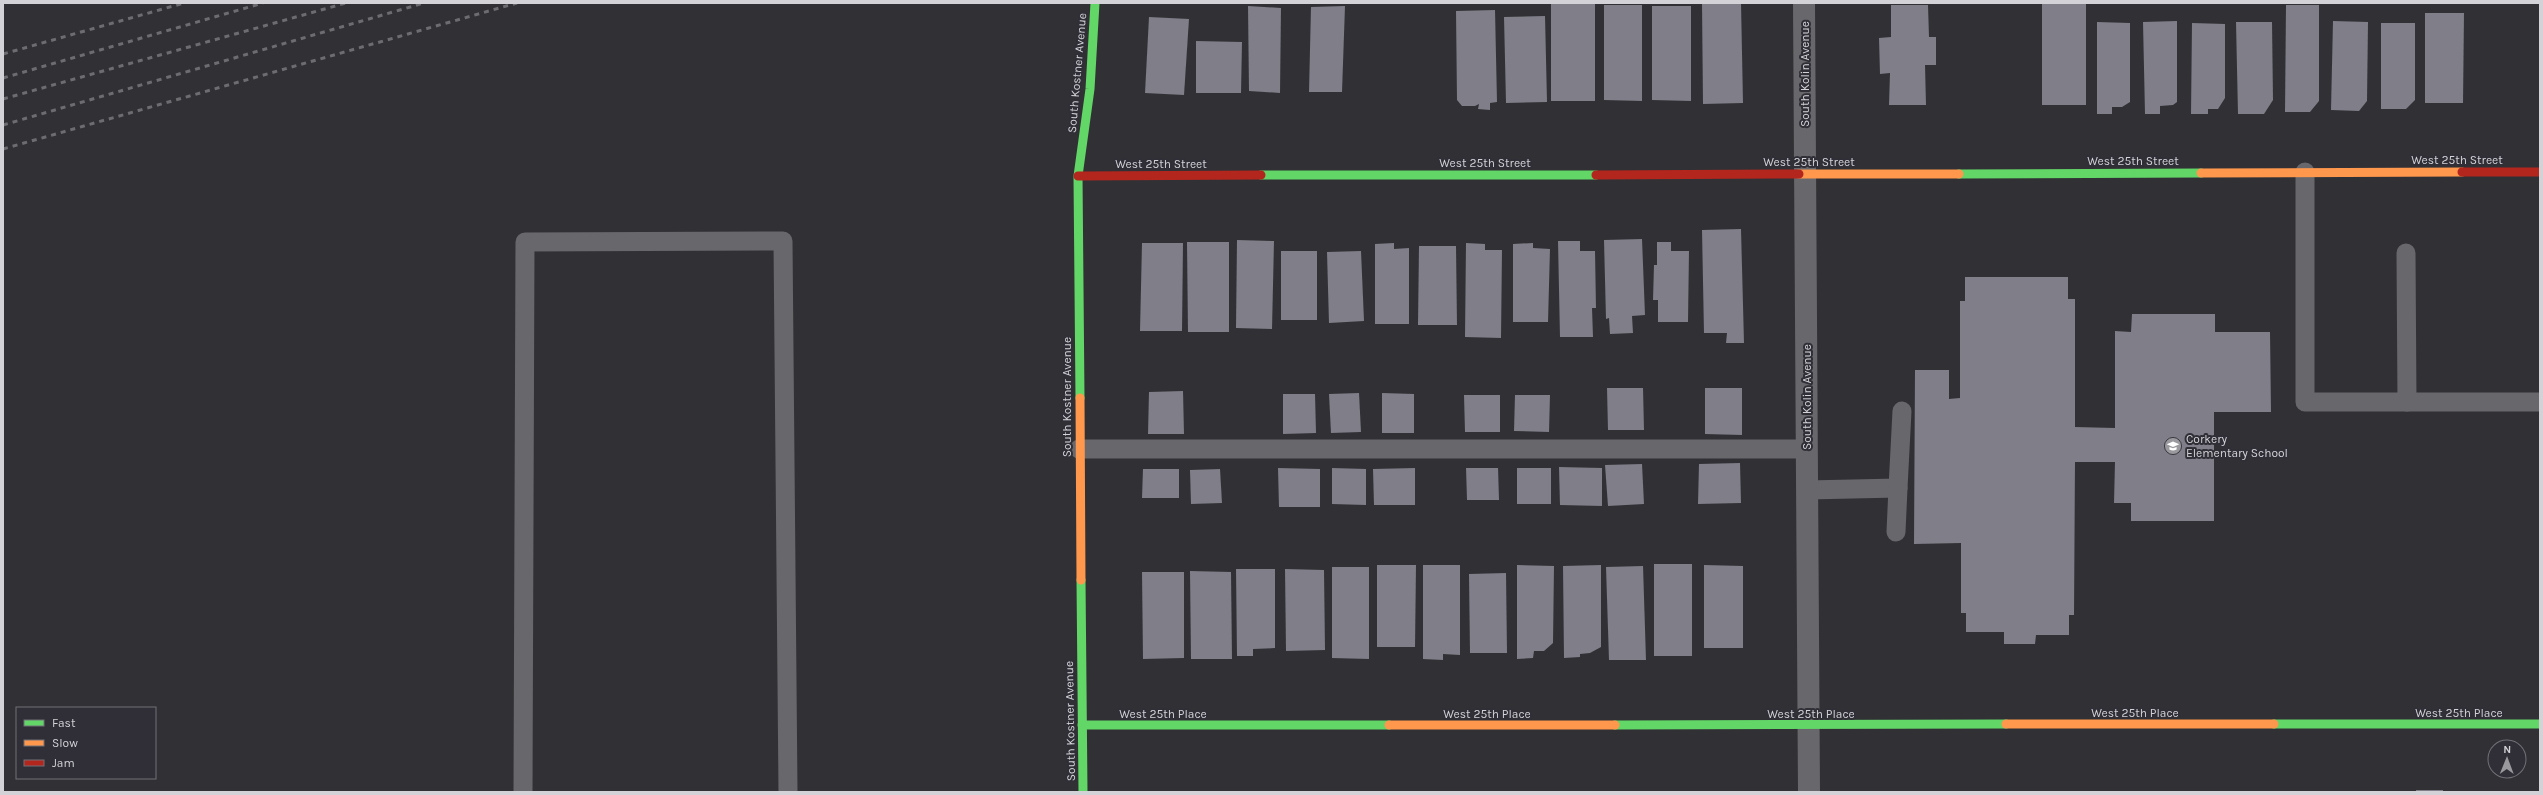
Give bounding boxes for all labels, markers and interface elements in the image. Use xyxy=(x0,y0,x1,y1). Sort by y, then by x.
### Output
street label: South Kostner Avenue xyxy=(1065,12,1089,134)
street label: South Kolin Avenue xyxy=(1798,21,1812,127)
street label: West 25th Street xyxy=(2411,153,2503,167)
street label: West 25th Street xyxy=(2087,154,2179,168)
street label: West 25th Street xyxy=(1763,155,1855,169)
street label: West 25th Street xyxy=(1439,156,1531,170)
street label: West 25th Street xyxy=(1115,157,1207,171)
street label: South Kostner Avenue xyxy=(1060,337,1074,457)
street label: South Kolin Avenue xyxy=(1800,344,1814,450)
place label: Corkery Elementary School xyxy=(2186,432,2288,460)
school or university icon: Corkery Elementary School xyxy=(2163,436,2183,456)
street label: South Kostner Avenue xyxy=(1062,661,1078,781)
street label: West 25th Place xyxy=(2091,706,2179,720)
street label: West 25th Place xyxy=(2415,706,2503,720)
legend xyxy=(16,707,156,779)
street label: West 25th Place xyxy=(1119,707,1207,721)
street label: West 25th Place xyxy=(1443,707,1531,721)
street label: West 25th Place xyxy=(1767,707,1855,721)
text: Fast xyxy=(52,716,76,730)
text: Slow xyxy=(52,736,78,750)
north arrow xyxy=(2487,739,2527,779)
text: N xyxy=(2503,743,2511,756)
text: Jam xyxy=(52,756,75,770)

